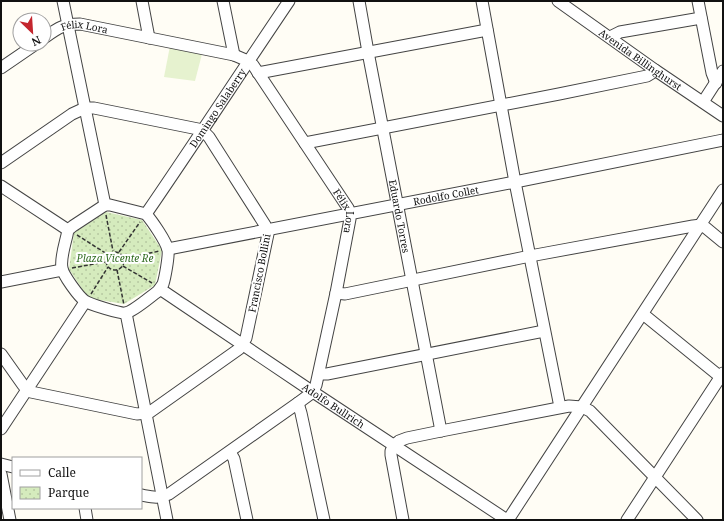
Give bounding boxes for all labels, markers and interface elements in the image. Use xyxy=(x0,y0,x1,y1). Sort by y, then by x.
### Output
north arrow xyxy=(12,12,52,52)
street label: Félix Lora xyxy=(59,17,109,37)
street label: Avenida Billinghurst xyxy=(596,25,685,93)
text: N xyxy=(29,33,44,50)
street label: Domingo Salaberry xyxy=(186,65,249,150)
street label: Eduardo Torres xyxy=(386,178,414,255)
street label: Rodolfo Collet xyxy=(412,182,480,209)
street label: Félix Lora xyxy=(330,186,357,235)
street label: Francisco Bollini xyxy=(245,232,274,313)
park label: Plaza Vicente Re xyxy=(76,251,154,265)
street label: Adolfo Bullrich xyxy=(299,380,368,432)
legend xyxy=(12,457,142,509)
text: Calle xyxy=(48,464,76,481)
text: Parque xyxy=(48,484,89,501)

